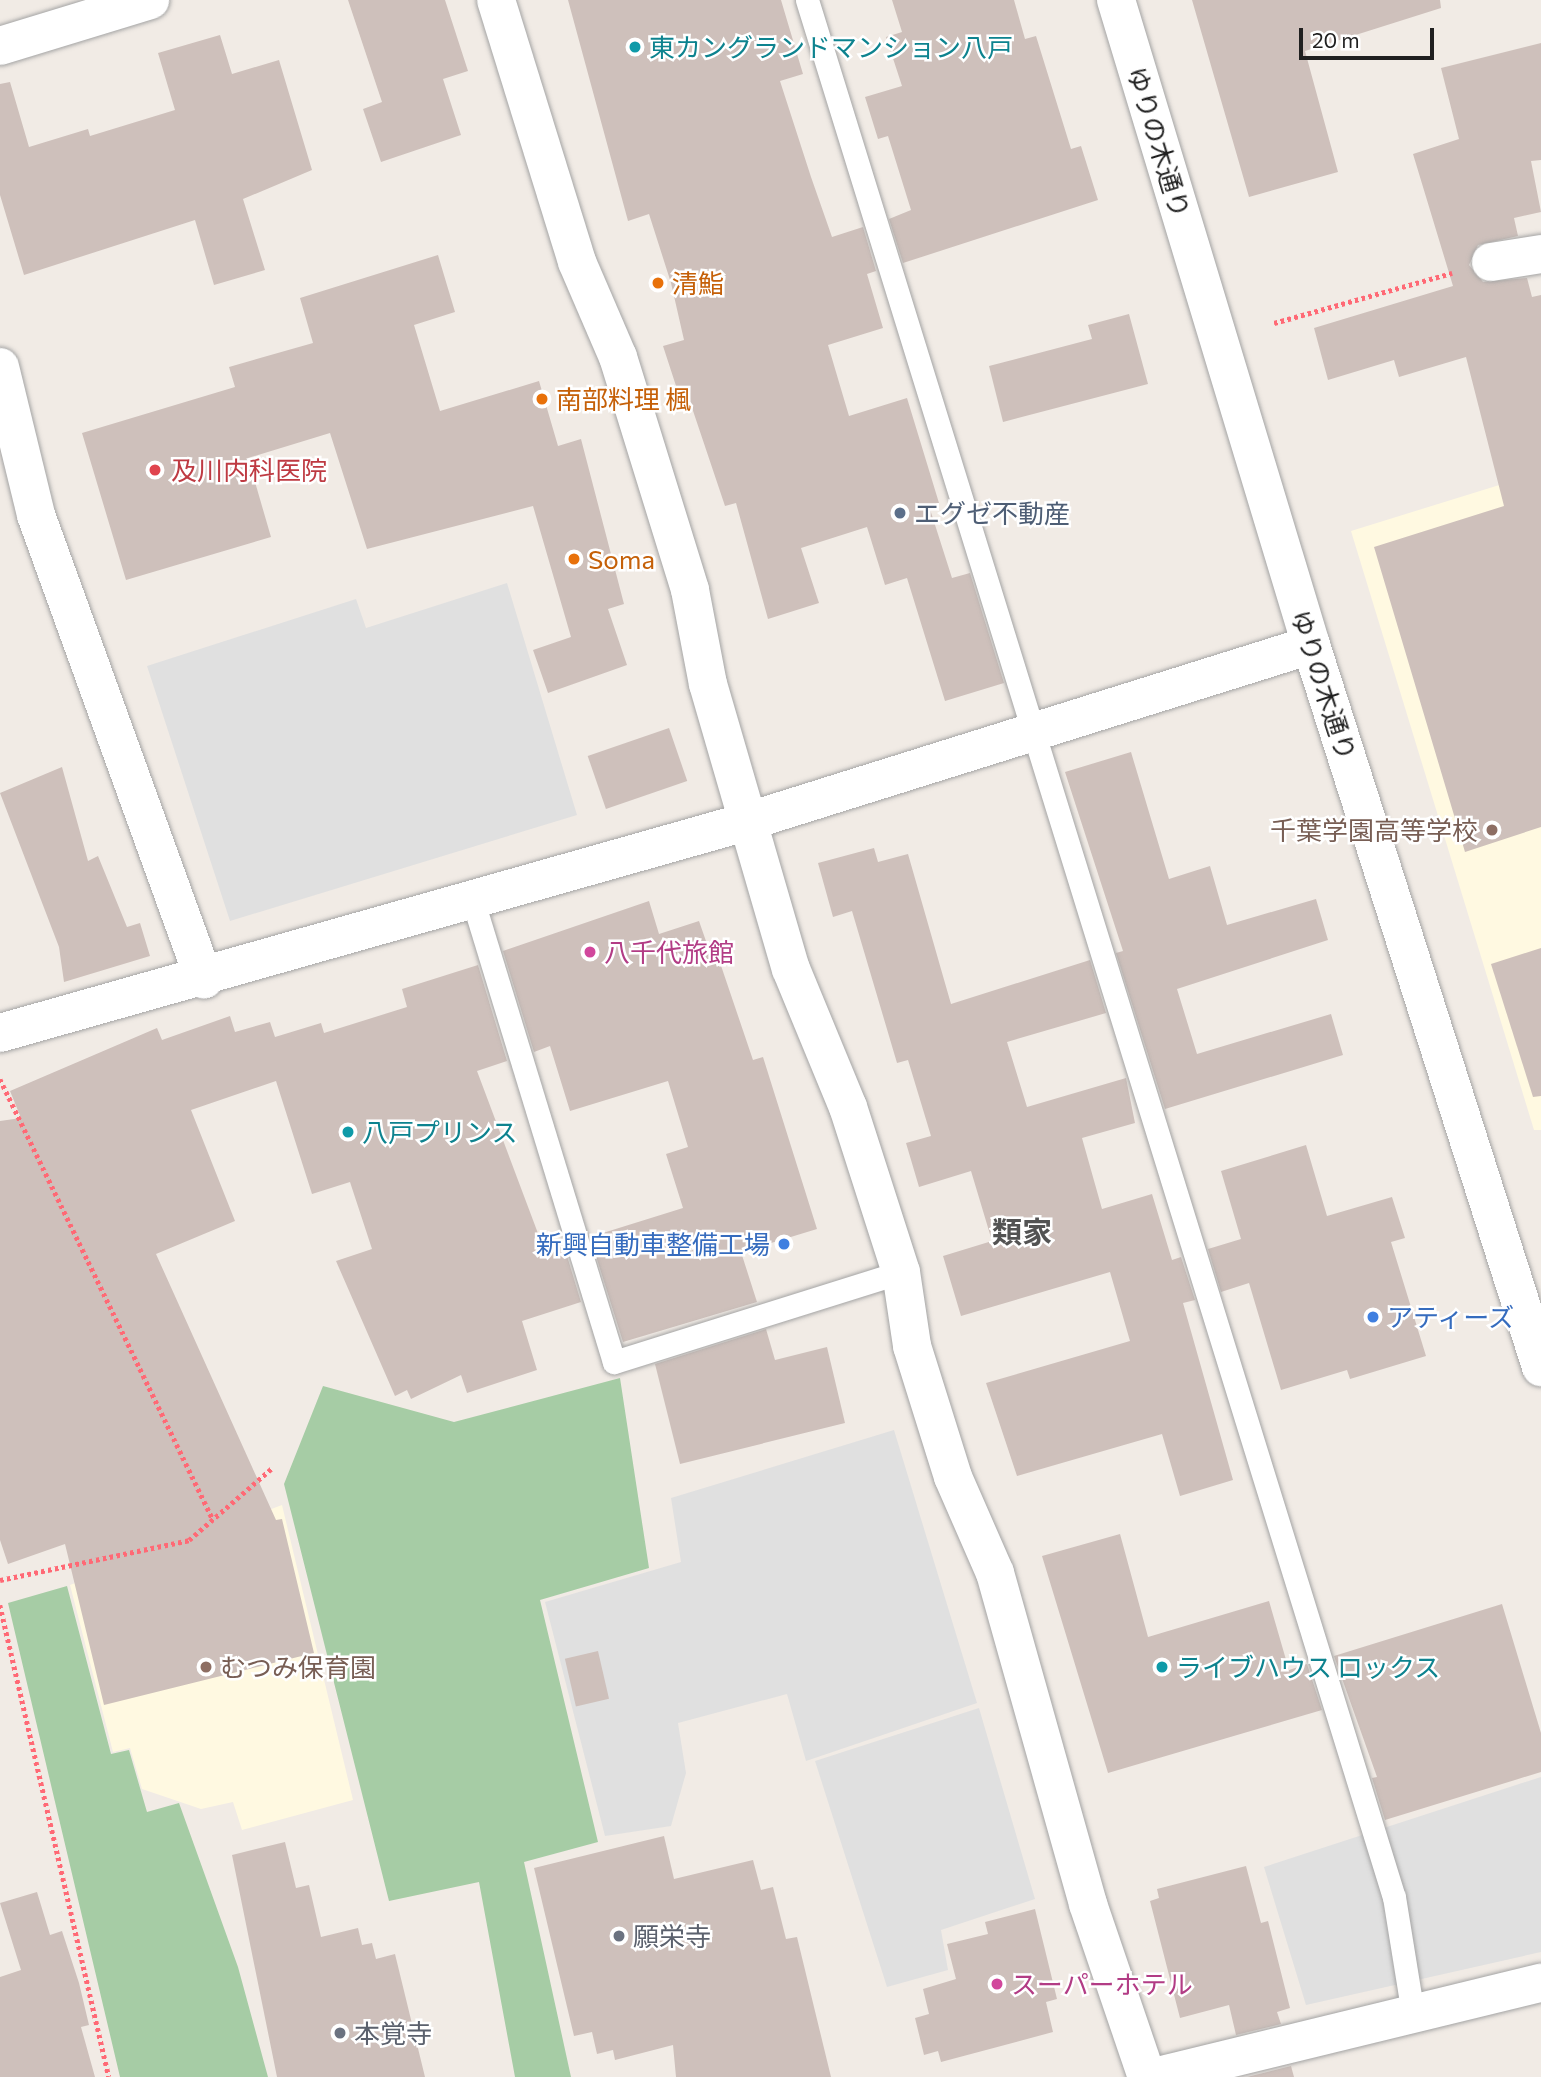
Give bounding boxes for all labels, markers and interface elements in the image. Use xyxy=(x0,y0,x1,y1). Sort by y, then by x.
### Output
scale bar xyxy=(1303,14,1438,58)
text: 20 m xyxy=(1312,27,1360,52)
place label: 東カングランドマンション八戸 xyxy=(649,31,1013,63)
marker: 東カングランドマンション八戸 xyxy=(627,39,643,55)
street label: ゆりの木通り xyxy=(1121,63,1197,221)
place label: 清鮨 xyxy=(672,267,724,299)
marker: 清鮨 xyxy=(650,275,666,291)
place label: 南部料理 楓 xyxy=(556,383,691,415)
marker: 南部料理 楓 xyxy=(534,391,550,407)
place label: 及川内科医院 xyxy=(171,454,327,486)
marker: 及川内科医院 xyxy=(145,460,165,480)
place label: エグゼ不動産 xyxy=(914,497,1070,529)
marker: エグゼ不動産 xyxy=(892,505,908,521)
place label: Soma xyxy=(588,543,655,575)
marker: Soma xyxy=(566,551,582,567)
street label: ゆりの木通り xyxy=(1285,606,1363,764)
place label: 千葉学園高等学校 xyxy=(1270,814,1478,846)
marker: 千葉学園高等学校 xyxy=(1484,822,1500,838)
place label: 八千代旅館 xyxy=(604,936,734,968)
marker: 八千代旅館 xyxy=(582,944,598,960)
place label: 八戸プリンス xyxy=(362,1116,518,1148)
marker: 八戸プリンス xyxy=(340,1124,356,1140)
district label: 類家 xyxy=(992,1213,1052,1249)
place label: 新興自動車整備工場 xyxy=(536,1228,770,1260)
marker: 新興自動車整備工場 xyxy=(776,1236,792,1252)
place label: アティーズ xyxy=(1387,1301,1517,1333)
marker: アティーズ xyxy=(1365,1309,1381,1325)
place label: むつみ保育園 xyxy=(220,1651,376,1683)
place label: ライブハウス ロックス xyxy=(1176,1651,1441,1683)
marker: むつみ保育園 xyxy=(198,1659,214,1675)
marker: ライブハウス ロックス xyxy=(1154,1659,1170,1675)
place label: 願栄寺 xyxy=(633,1920,711,1952)
marker: 願栄寺 xyxy=(611,1928,627,1944)
place label: スーパーホテル xyxy=(1011,1968,1193,2000)
marker: スーパーホテル xyxy=(989,1976,1005,1992)
place label: 本覚寺 xyxy=(354,2017,432,2049)
marker: 本覚寺 xyxy=(332,2025,348,2041)

